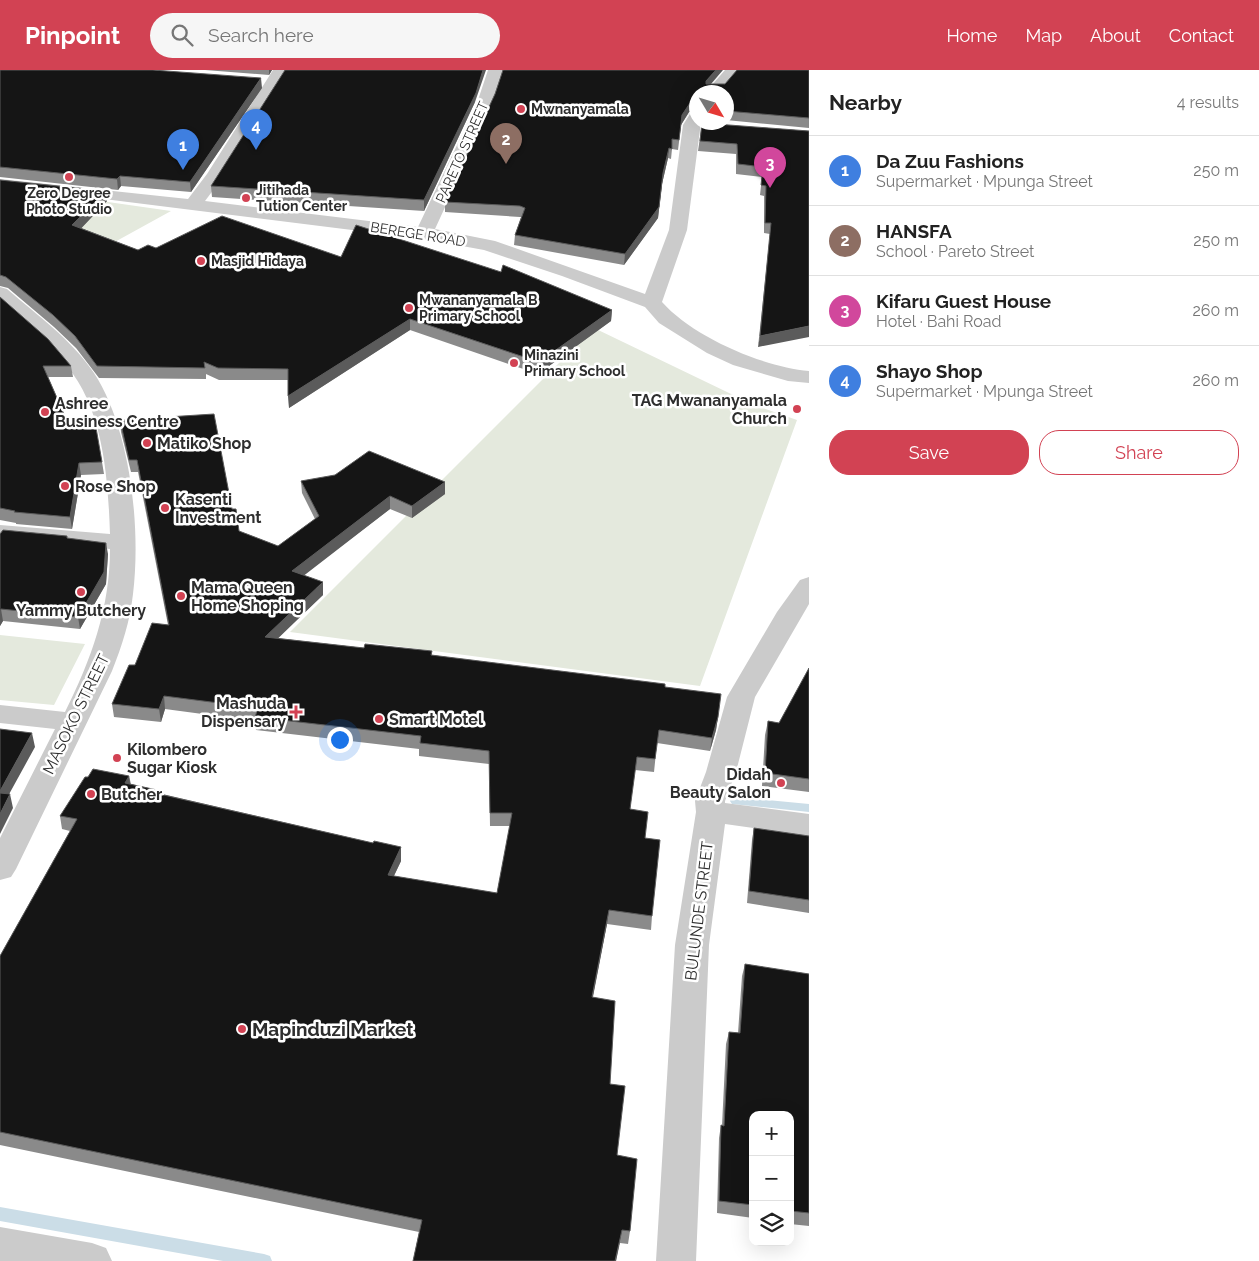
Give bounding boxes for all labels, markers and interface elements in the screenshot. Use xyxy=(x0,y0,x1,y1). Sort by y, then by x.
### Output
search box xyxy=(150,13,500,58)
text: Pinpoint xyxy=(25,21,120,50)
icon: search xyxy=(168,21,196,49)
text: Search here xyxy=(208,24,314,46)
text: Home xyxy=(946,25,997,46)
text: Map xyxy=(1025,25,1062,46)
text: About xyxy=(1090,25,1141,46)
text: Contact xyxy=(1169,25,1234,46)
north arrow xyxy=(689,85,734,130)
text: Nearby xyxy=(829,90,902,115)
text: 4 results xyxy=(1177,93,1239,112)
street label: PARETO STREET xyxy=(432,98,492,205)
place label: Mwnanyamala xyxy=(531,101,629,117)
marker: Mwnanyamala xyxy=(515,103,527,115)
pin: 4 xyxy=(240,109,272,150)
pin: 2 xyxy=(490,123,522,164)
pin: 1 xyxy=(167,129,199,170)
pin: 3 xyxy=(754,147,786,188)
text: Da Zuu Fashions xyxy=(876,150,1024,172)
text: 1 xyxy=(841,161,849,180)
text: 250 m xyxy=(1193,161,1239,180)
marker: Zero Degree Photo Studio xyxy=(63,171,75,183)
text: Supermarket · Mpunga Street xyxy=(876,172,1093,191)
place label: Jitihada Tution Center xyxy=(256,182,348,214)
place label: Zero Degree Photo Studio xyxy=(26,185,113,217)
marker: Jitihada Tution Center xyxy=(240,192,252,204)
street label: BEREGE ROAD xyxy=(369,219,467,249)
text: HANSFA xyxy=(876,220,952,242)
text: 2 xyxy=(840,231,850,250)
text: 250 m xyxy=(1193,231,1239,250)
text: School · Pareto Street xyxy=(876,242,1034,261)
place label: Masjid Hidaya xyxy=(211,253,304,269)
marker: Masjid Hidaya xyxy=(195,255,207,267)
text: Kifaru Guest House xyxy=(876,290,1051,312)
place label: Mwananyamala B Primary School xyxy=(419,292,538,324)
text: 3 xyxy=(841,301,849,320)
text: 260 m xyxy=(1192,301,1239,320)
marker: Mwananyamala B Primary School xyxy=(403,302,415,314)
text: Hotel · Bahi Road xyxy=(876,312,1001,331)
place label: Minazini Primary School xyxy=(524,347,626,379)
marker: Minazini Primary School xyxy=(508,357,520,369)
text: Shayo Shop xyxy=(876,360,982,382)
text: 4 xyxy=(840,371,850,390)
text: 260 m xyxy=(1192,371,1239,390)
text: Supermarket · Mpunga Street xyxy=(876,382,1093,401)
place label: TAG Mwananyamala Church xyxy=(632,391,787,428)
place label: Ashree Business Centre xyxy=(55,394,179,431)
marker: TAG Mwananyamala Church xyxy=(791,403,803,415)
marker: Ashree Business Centre xyxy=(39,406,51,418)
button: Save xyxy=(829,430,1029,475)
button: Share xyxy=(1039,430,1239,475)
place label: Matiko Shop xyxy=(157,434,251,453)
marker: Matiko Shop xyxy=(141,437,153,449)
place label: Rose Shop xyxy=(75,477,156,496)
marker: Rose Shop xyxy=(59,480,71,492)
place label: Kasenti Investment xyxy=(175,490,261,527)
marker: Kasenti Investment xyxy=(159,502,171,514)
place label: Mama Queen Home Shoping xyxy=(191,578,304,615)
marker: Yammy Butchery xyxy=(75,586,87,598)
marker: Mama Queen Home Shoping xyxy=(175,590,187,602)
place label: Yammy Butchery xyxy=(16,601,146,620)
street label: MASOKO STREET xyxy=(39,651,113,777)
place label: Mashuda Dispensary xyxy=(201,694,286,731)
marker: Mashuda Dispensary xyxy=(290,706,302,718)
place label: Smart Motel xyxy=(389,710,484,729)
marker: Smart Motel xyxy=(373,713,385,725)
your location xyxy=(327,727,353,753)
place label: Kilombero Sugar Kiosk xyxy=(127,740,217,777)
marker: Kilombero Sugar Kiosk xyxy=(111,752,123,764)
place label: Didah Beauty Salon xyxy=(670,765,771,802)
marker: Didah Beauty Salon xyxy=(775,777,787,789)
place label: Butcher xyxy=(101,785,162,804)
marker: Butcher xyxy=(85,788,97,800)
street label: BULUNDE STREET xyxy=(681,840,717,982)
place label: Mapinduzi Market xyxy=(252,1018,414,1040)
marker: Mapinduzi Market xyxy=(236,1023,248,1035)
map controls xyxy=(749,1111,794,1246)
button: + xyxy=(749,1111,794,1156)
button: − xyxy=(749,1156,794,1201)
button: layers xyxy=(749,1201,794,1246)

